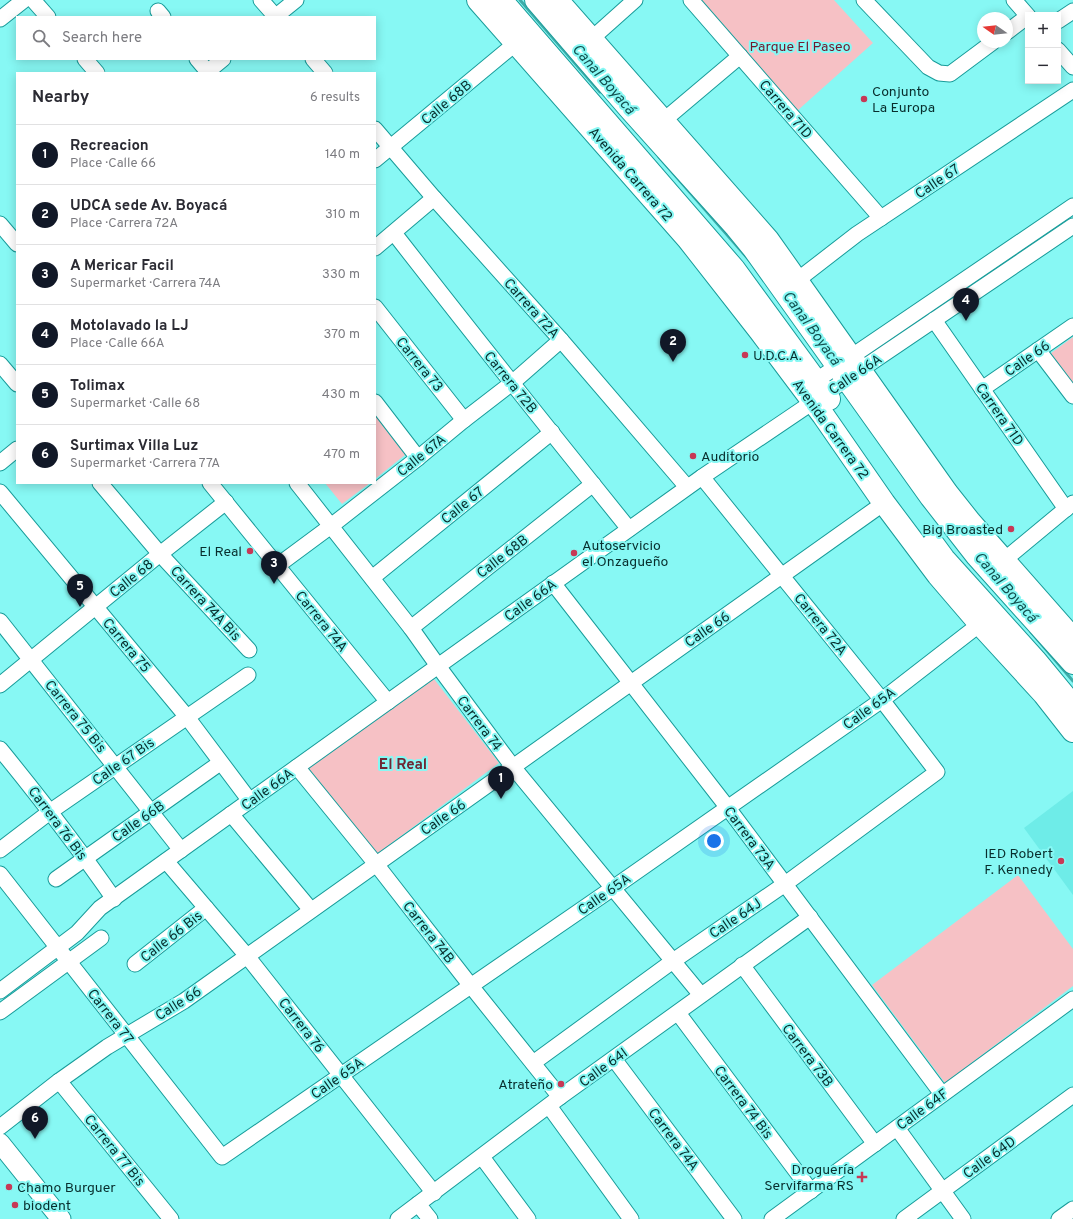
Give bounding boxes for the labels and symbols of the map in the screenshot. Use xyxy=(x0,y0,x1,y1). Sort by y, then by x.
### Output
north arrow xyxy=(977,12,1013,48)
park label: Parque El Paseo xyxy=(750,39,851,56)
water label: Canal Boyacá xyxy=(567,41,640,120)
street label: Calle 68B xyxy=(418,77,476,129)
street label: Carrera 71D xyxy=(755,77,815,143)
place label: Conjunto La Europa xyxy=(872,84,935,117)
marker: Conjunto La Europa xyxy=(859,94,869,104)
street label: Avenida Carrera 72 xyxy=(584,124,675,226)
street label: Calle 67 xyxy=(912,161,963,203)
street label: Carrera 72A xyxy=(499,275,562,343)
water label: Canal Boyacá xyxy=(777,288,845,371)
pin: 4 xyxy=(953,288,979,321)
pin: 2 xyxy=(660,329,686,362)
street label: Carrera 73 xyxy=(392,334,446,396)
street label: Calle 66 xyxy=(1002,338,1054,381)
place label: U.D.C.A. xyxy=(753,348,802,365)
street label: Carrera 72B xyxy=(480,349,540,417)
marker: U.D.C.A. xyxy=(740,350,750,360)
street label: Calle 66A xyxy=(826,351,886,399)
street label: Avenida Carrera 72 xyxy=(788,377,872,483)
street label: Carrera 71D xyxy=(971,380,1026,449)
street label: Calle 67A xyxy=(394,431,450,481)
place label: Auditorio xyxy=(701,449,759,466)
marker: Auditorio xyxy=(688,451,698,461)
street label: Calle 67 xyxy=(438,484,488,528)
place label: Big Broasted xyxy=(922,522,1003,539)
marker: Big Broasted xyxy=(1006,524,1016,534)
street label: Calle 68B xyxy=(474,532,532,583)
place label: Autoservicio el Onzagueño xyxy=(582,538,669,571)
place label: El Real xyxy=(199,544,242,561)
marker: El Real xyxy=(245,546,255,556)
marker: Autoservicio el Onzagueño xyxy=(569,548,579,558)
water label: Canal Boyacá xyxy=(969,549,1042,628)
pin: 3 xyxy=(261,551,287,584)
street label: Calle 68 xyxy=(107,556,157,602)
street label: Carrera 74A Bis xyxy=(166,563,244,645)
pin: 5 xyxy=(67,574,93,607)
street label: Calle 66A xyxy=(501,577,560,626)
street label: Carrera 74A xyxy=(291,588,351,656)
street label: Carrera 72A xyxy=(790,590,850,660)
street label: Calle 66 xyxy=(682,609,734,652)
street label: Carrera 75 xyxy=(98,615,154,677)
street label: Carrera 75 Bis xyxy=(40,677,109,757)
street label: Calle 65A xyxy=(840,684,899,734)
street label: Carrera 74 xyxy=(453,693,505,755)
street label: Calle 67 Bis xyxy=(89,735,158,790)
district label: El Real xyxy=(379,756,427,775)
street label: Calle 66A xyxy=(238,766,297,815)
pin: 1 xyxy=(488,766,514,799)
street label: Carrera 76 Bis xyxy=(24,784,90,864)
street label: Calle 66 xyxy=(418,797,470,840)
street label: Calle 66B xyxy=(109,798,169,847)
street label: Carrera 73A xyxy=(719,804,778,874)
your location xyxy=(704,831,724,851)
place label: IED Robert F. Kennedy xyxy=(984,846,1053,879)
marker: IED Robert F. Kennedy xyxy=(1056,856,1066,866)
street label: Calle 65A xyxy=(575,871,635,920)
street label: Calle 64J xyxy=(707,896,765,943)
street label: Carrera 74B xyxy=(398,899,457,967)
street label: Calle 66 Bis xyxy=(138,908,206,967)
street label: Calle 66 xyxy=(153,983,205,1025)
street label: Carrera 77 xyxy=(83,986,137,1048)
street label: Carrera 76 xyxy=(274,995,328,1057)
street label: Carrera 73B xyxy=(778,1021,836,1091)
street label: Calle 64I xyxy=(576,1045,631,1091)
street label: Calle 65A xyxy=(308,1055,368,1104)
street label: Carrera 74 Bis xyxy=(710,1063,776,1143)
place label: Atrateño xyxy=(498,1077,553,1094)
marker: Atrateño xyxy=(556,1079,566,1089)
street label: Calle 64F xyxy=(894,1086,952,1135)
street label: Carrera 74A xyxy=(644,1105,702,1175)
pin: 6 xyxy=(22,1106,48,1139)
street label: Carrera 77 Bis xyxy=(80,1112,148,1190)
street label: Calle 64D xyxy=(960,1133,1020,1183)
place label: Droguería Servifarma RS xyxy=(764,1162,854,1195)
marker: Droguería Servifarma RS xyxy=(857,1172,867,1182)
place label: Chamo Burguer xyxy=(17,1180,116,1197)
marker: Chamo Burguer xyxy=(4,1182,14,1192)
place label: biodent xyxy=(23,1198,71,1215)
marker: biodent xyxy=(10,1200,20,1210)

